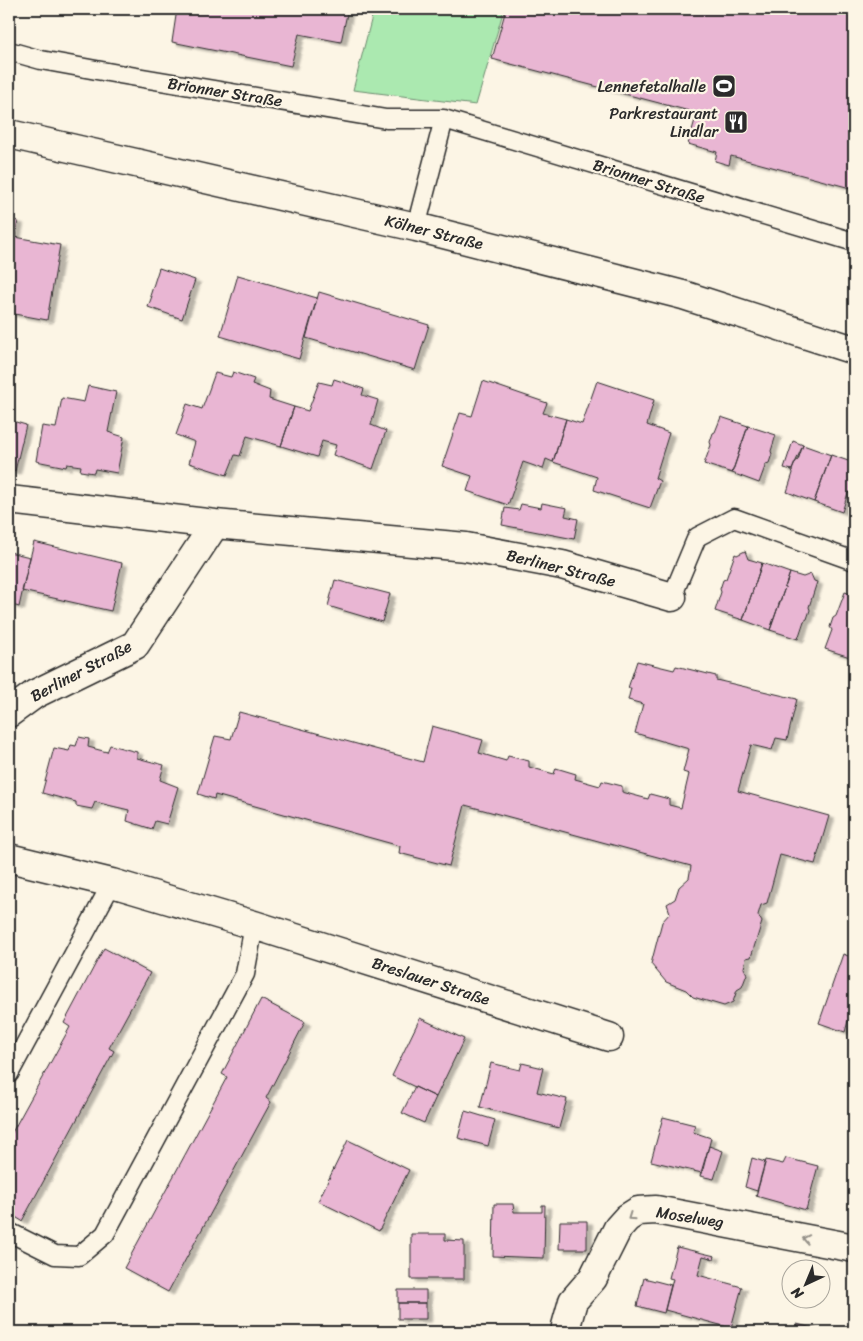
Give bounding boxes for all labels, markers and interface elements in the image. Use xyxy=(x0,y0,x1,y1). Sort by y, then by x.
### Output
street label: Brionner Straße xyxy=(166,69,284,115)
place label: Lennefetalhalle xyxy=(597,72,706,101)
sports icon: Lennefetalhalle xyxy=(711,73,737,99)
place label: Parkrestaurant Lindlar xyxy=(609,99,719,146)
restaurant icon: Parkrestaurant Lindlar xyxy=(723,109,749,135)
street label: Brionner Straße xyxy=(589,150,709,212)
street label: Kölner Straße xyxy=(382,206,486,258)
street label: Berliner Straße xyxy=(503,540,619,596)
street label: Berliner Straße xyxy=(25,632,137,710)
street label: Breslauer Straße xyxy=(368,948,494,1014)
street label: Moselweg xyxy=(654,1197,726,1237)
one-way arrow xyxy=(627,1211,637,1220)
one-way arrow xyxy=(802,1234,811,1244)
north arrow xyxy=(780,1258,830,1308)
text: N xyxy=(785,1280,810,1306)

